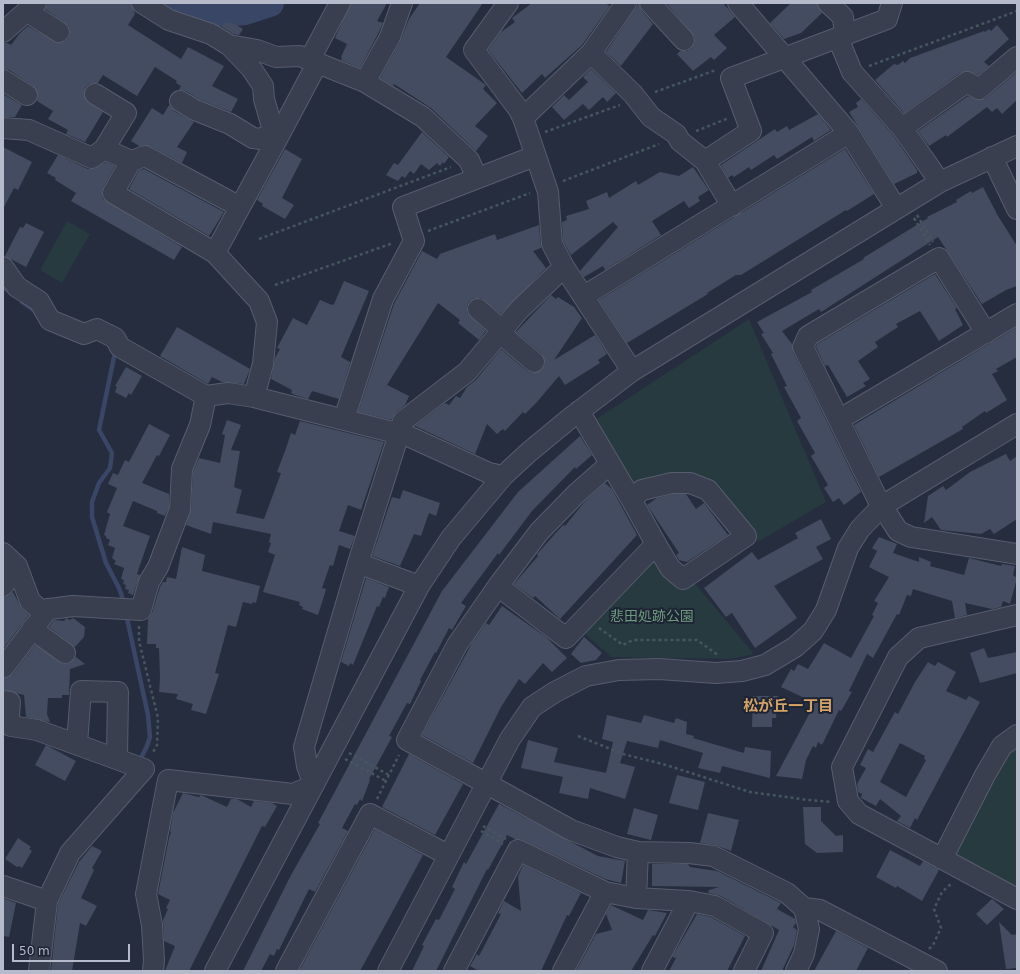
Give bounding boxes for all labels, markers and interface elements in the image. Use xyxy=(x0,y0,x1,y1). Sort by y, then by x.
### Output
park label: 悲田処跡公園 xyxy=(610,609,694,625)
district label: 松が丘一丁目 xyxy=(743,698,833,716)
scale bar xyxy=(14,936,132,962)
text: 50 m xyxy=(19,944,50,958)

